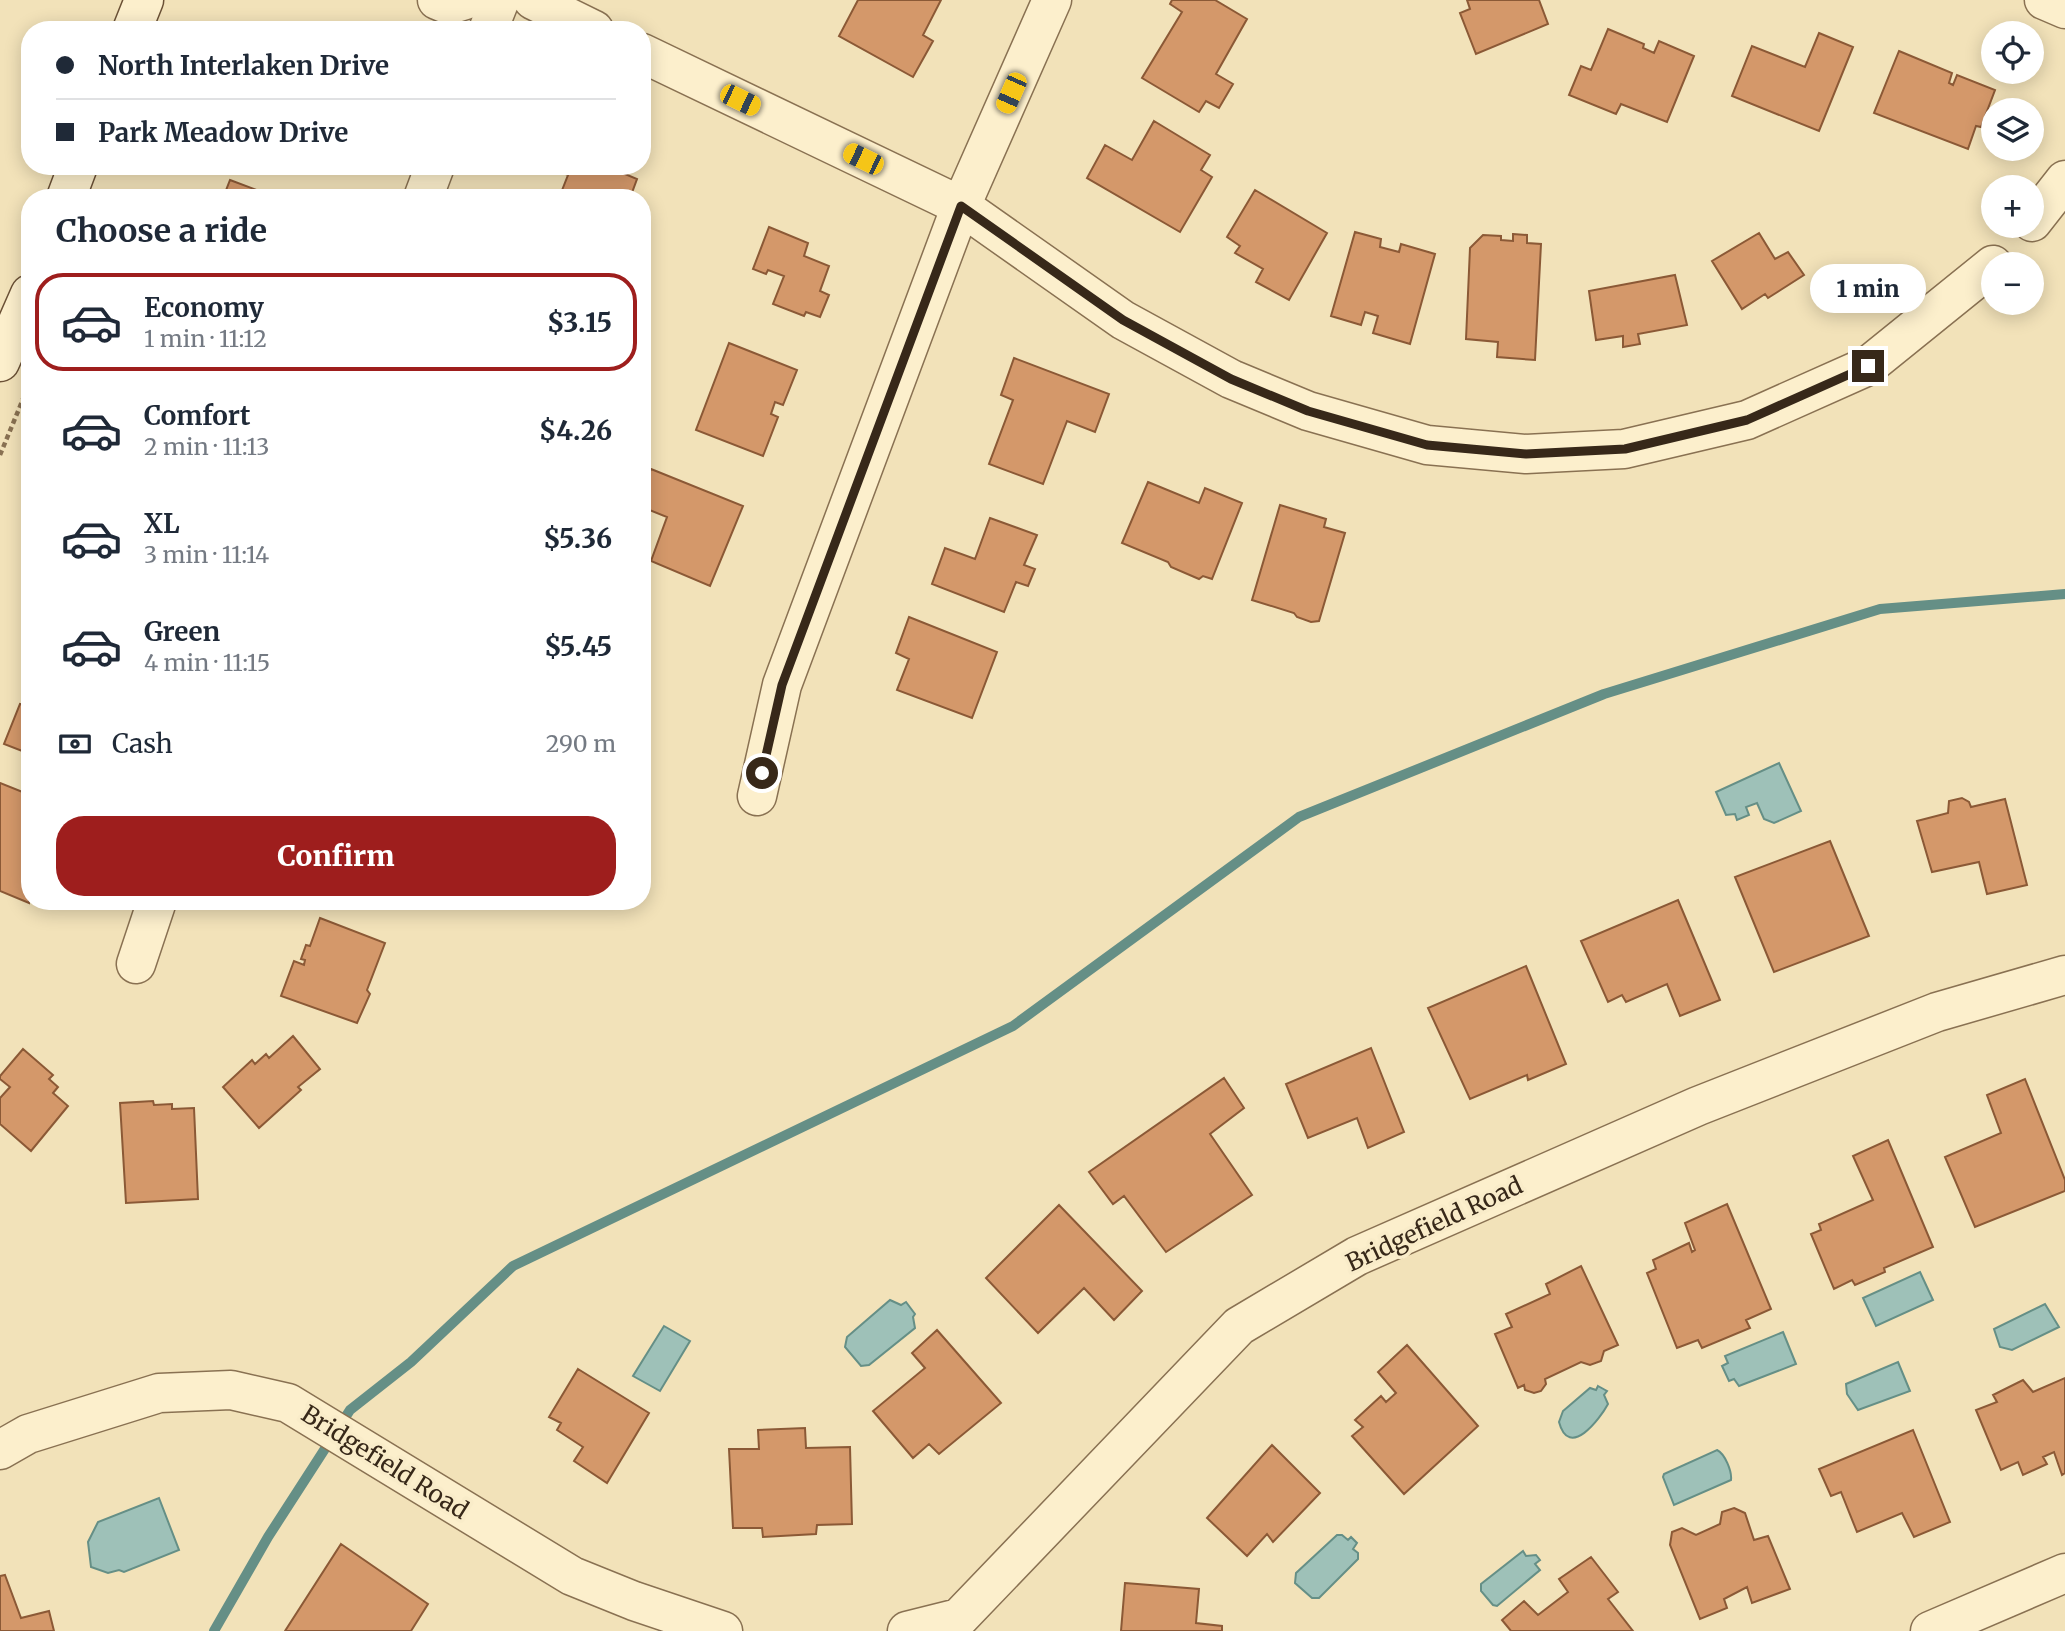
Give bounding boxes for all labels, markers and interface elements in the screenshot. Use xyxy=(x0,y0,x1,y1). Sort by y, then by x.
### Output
map controls xyxy=(1981,21,2044,315)
button: locate xyxy=(1981,21,2044,84)
text: North Interlaken Drive xyxy=(98,49,389,82)
car xyxy=(993,70,1030,116)
car xyxy=(717,81,764,119)
button: layers xyxy=(1981,98,2044,161)
text: Park Meadow Drive xyxy=(98,116,348,149)
car xyxy=(840,140,887,178)
button: + xyxy=(1981,175,2044,238)
text: Choose a ride xyxy=(56,211,267,251)
button: − xyxy=(1981,252,2044,315)
callout: 1 min xyxy=(1810,264,1926,314)
text: 1 min xyxy=(1836,274,1900,303)
icon: car xyxy=(60,291,123,354)
text: Economy xyxy=(144,291,264,324)
text: $3.15 xyxy=(547,306,612,339)
text: 1 min · 11:12 xyxy=(144,324,267,353)
route end xyxy=(1852,350,1884,382)
icon: car xyxy=(60,399,123,462)
text: Comfort xyxy=(144,399,250,432)
text: $4.26 xyxy=(539,414,612,447)
text: 2 min · 11:13 xyxy=(144,432,269,461)
icon: car xyxy=(60,507,123,570)
text: XL xyxy=(144,507,180,540)
text: $5.36 xyxy=(543,522,612,555)
text: 3 min · 11:14 xyxy=(144,540,269,569)
icon: car xyxy=(60,615,123,678)
text: Green xyxy=(144,615,220,648)
text: $5.45 xyxy=(544,630,612,663)
text: 4 min · 11:15 xyxy=(144,648,270,677)
icon: cash xyxy=(56,725,94,763)
text: Cash xyxy=(112,727,173,760)
text: 290 m xyxy=(546,729,616,758)
route start xyxy=(746,757,778,789)
button: Confirm xyxy=(56,816,616,896)
street label: Bridgefield Road xyxy=(1341,1170,1527,1278)
street label: Bridgefield Road xyxy=(296,1398,474,1526)

